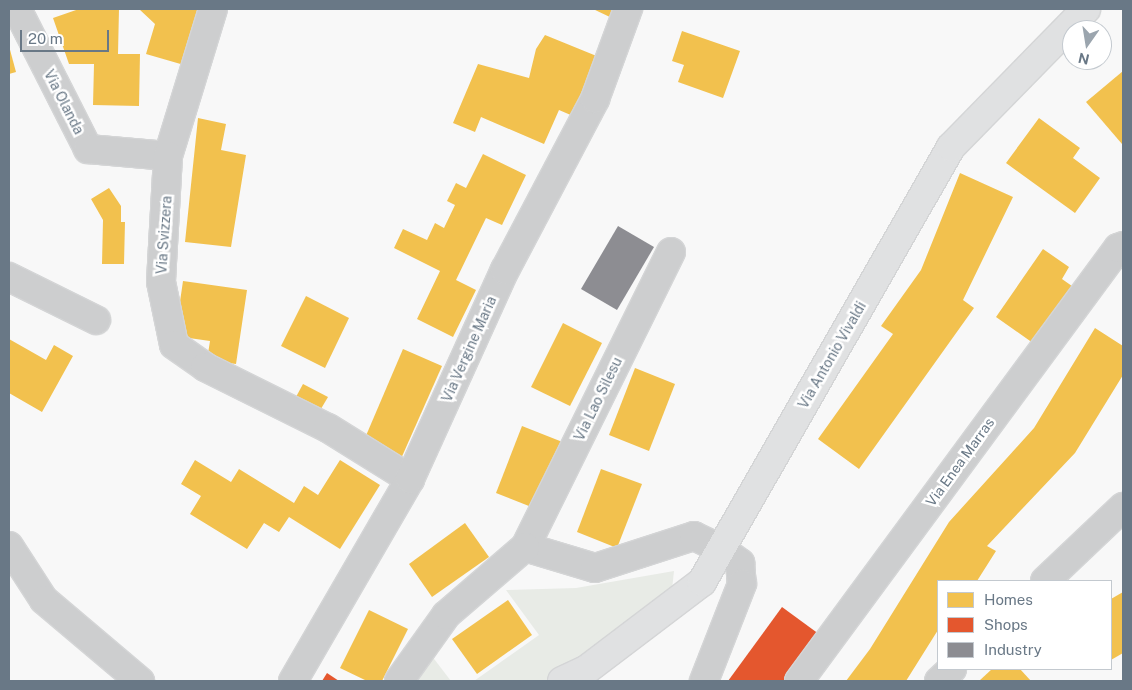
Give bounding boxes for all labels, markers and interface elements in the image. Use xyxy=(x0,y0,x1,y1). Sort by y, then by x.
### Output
scale bar xyxy=(22,20,111,52)
north arrow xyxy=(1062,20,1112,70)
text: 20 m xyxy=(28,30,63,47)
text: N xyxy=(1077,50,1091,68)
street label: Via Olanda xyxy=(41,67,87,137)
street label: Via Svizzera xyxy=(153,195,175,275)
street label: Via Vergine Maria xyxy=(438,293,500,405)
street label: Via Antonio Vivaldi xyxy=(794,298,870,412)
street label: Via Lao Silesu xyxy=(571,354,625,444)
street label: Via Enea Marras xyxy=(922,415,998,509)
legend xyxy=(937,580,1112,670)
text: Homes xyxy=(984,591,1033,608)
text: Shops xyxy=(984,616,1028,633)
text: Industry xyxy=(984,641,1042,658)

